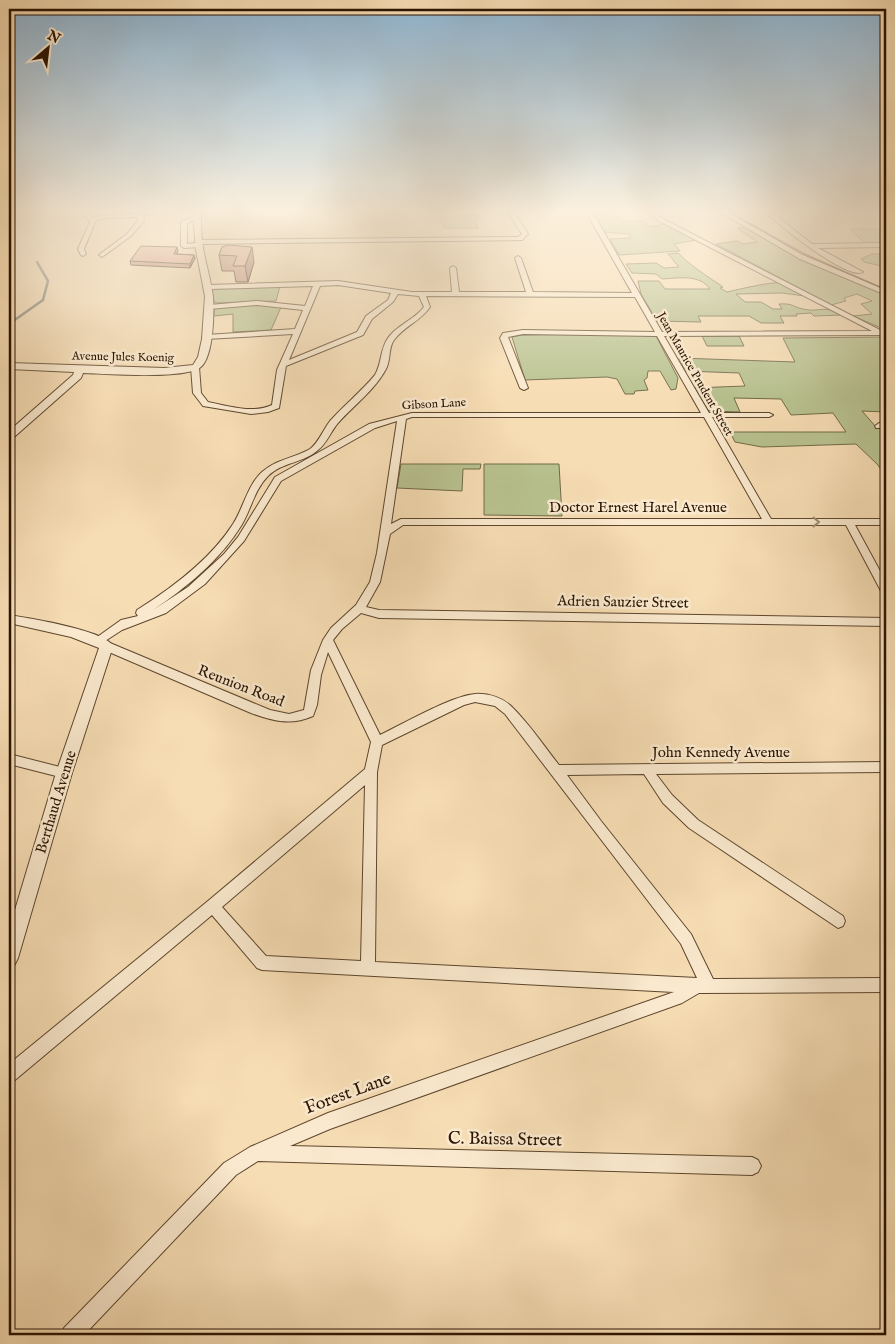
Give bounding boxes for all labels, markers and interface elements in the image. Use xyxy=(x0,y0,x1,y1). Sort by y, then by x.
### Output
north arrow xyxy=(22,22,72,72)
text: N xyxy=(43,26,63,48)
street label: Jean Maurice Prudent Street xyxy=(652,308,737,439)
street label: Avenue Jules Koenig xyxy=(71,349,175,366)
street label: Gibson Lane xyxy=(401,395,467,413)
street label: Doctor Ernest Harel Avenue xyxy=(549,498,727,517)
one-way arrow xyxy=(813,517,821,527)
street label: Adrien Sauzier Street xyxy=(556,591,689,613)
street label: Reunion Road xyxy=(195,661,288,712)
street label: John Kennedy Avenue xyxy=(650,743,790,762)
street label: Berthaud Avenue xyxy=(31,748,81,856)
street label: Forest Lane xyxy=(301,1068,395,1120)
street label: C. Baissa Street xyxy=(448,1128,562,1152)

